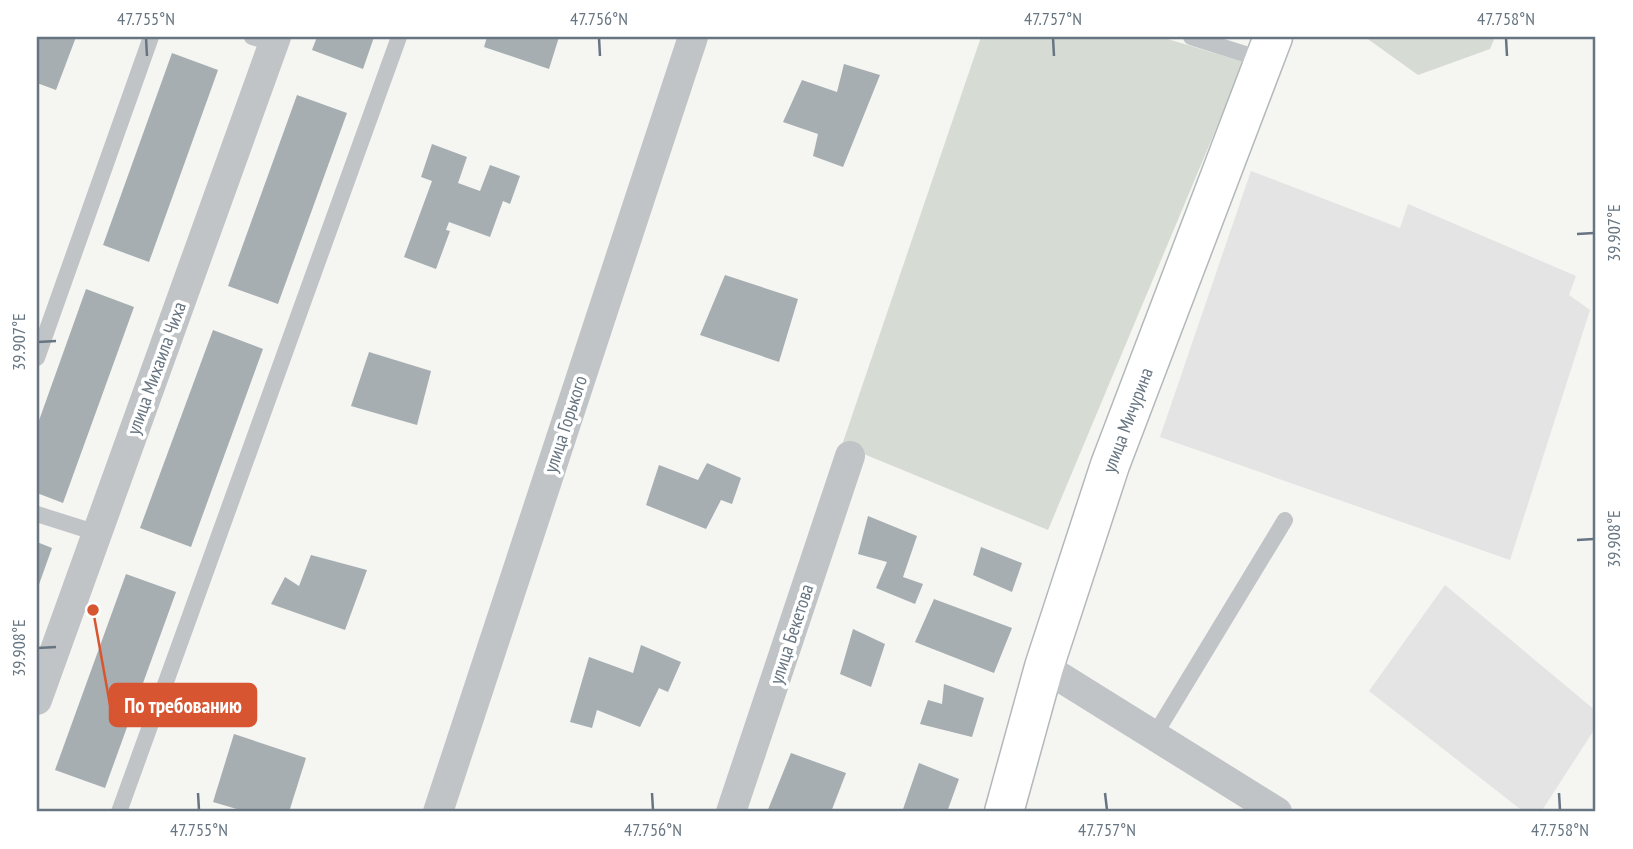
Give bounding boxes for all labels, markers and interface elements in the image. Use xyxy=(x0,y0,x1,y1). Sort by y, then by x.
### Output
text: 47.755°N xyxy=(117,7,175,30)
text: 47.756°N xyxy=(570,7,628,30)
text: 47.757°N xyxy=(1024,7,1082,30)
text: 47.758°N xyxy=(1477,7,1535,30)
text: 39.907°E xyxy=(1602,204,1625,262)
street label: улица Михаила Чиха xyxy=(121,298,191,438)
text: 39.907°E xyxy=(7,313,30,371)
street label: улица Мичурина xyxy=(1096,364,1158,476)
street label: улица Горького xyxy=(538,372,592,476)
text: 39.908°E xyxy=(1602,510,1625,568)
street label: улица Бекетова xyxy=(764,581,818,687)
text: 39.908°E xyxy=(7,619,30,677)
callout: По требованию xyxy=(110,684,256,726)
text: По требованию xyxy=(124,692,242,719)
text: 47.755°N xyxy=(170,818,228,841)
text: 47.756°N xyxy=(624,818,682,841)
text: 47.757°N xyxy=(1078,818,1136,841)
text: 47.758°N xyxy=(1531,818,1589,841)

